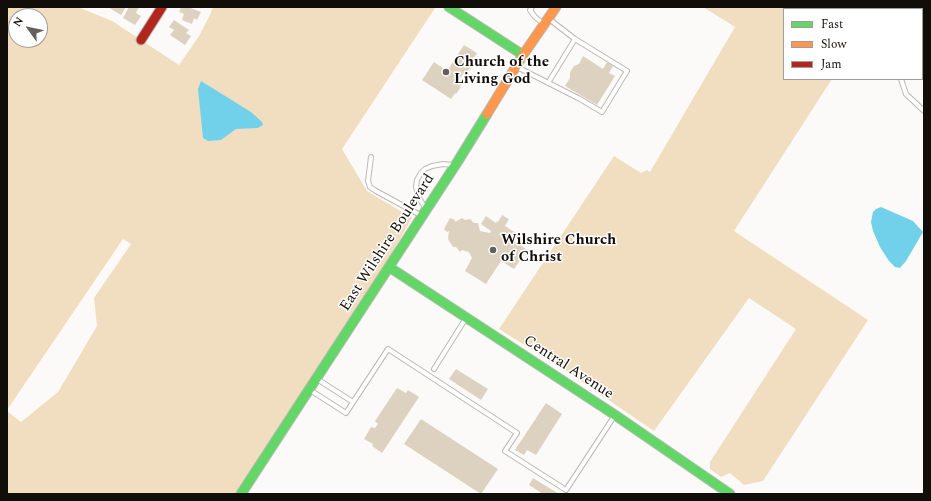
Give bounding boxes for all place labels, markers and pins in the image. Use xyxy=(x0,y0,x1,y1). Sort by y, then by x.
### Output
place label: Church of the Living God xyxy=(454,54,549,89)
marker: Church of the Living God xyxy=(441,67,451,77)
place label: Wilshire Church of Christ xyxy=(501,232,616,267)
marker: Wilshire Church of Christ xyxy=(488,245,498,255)

